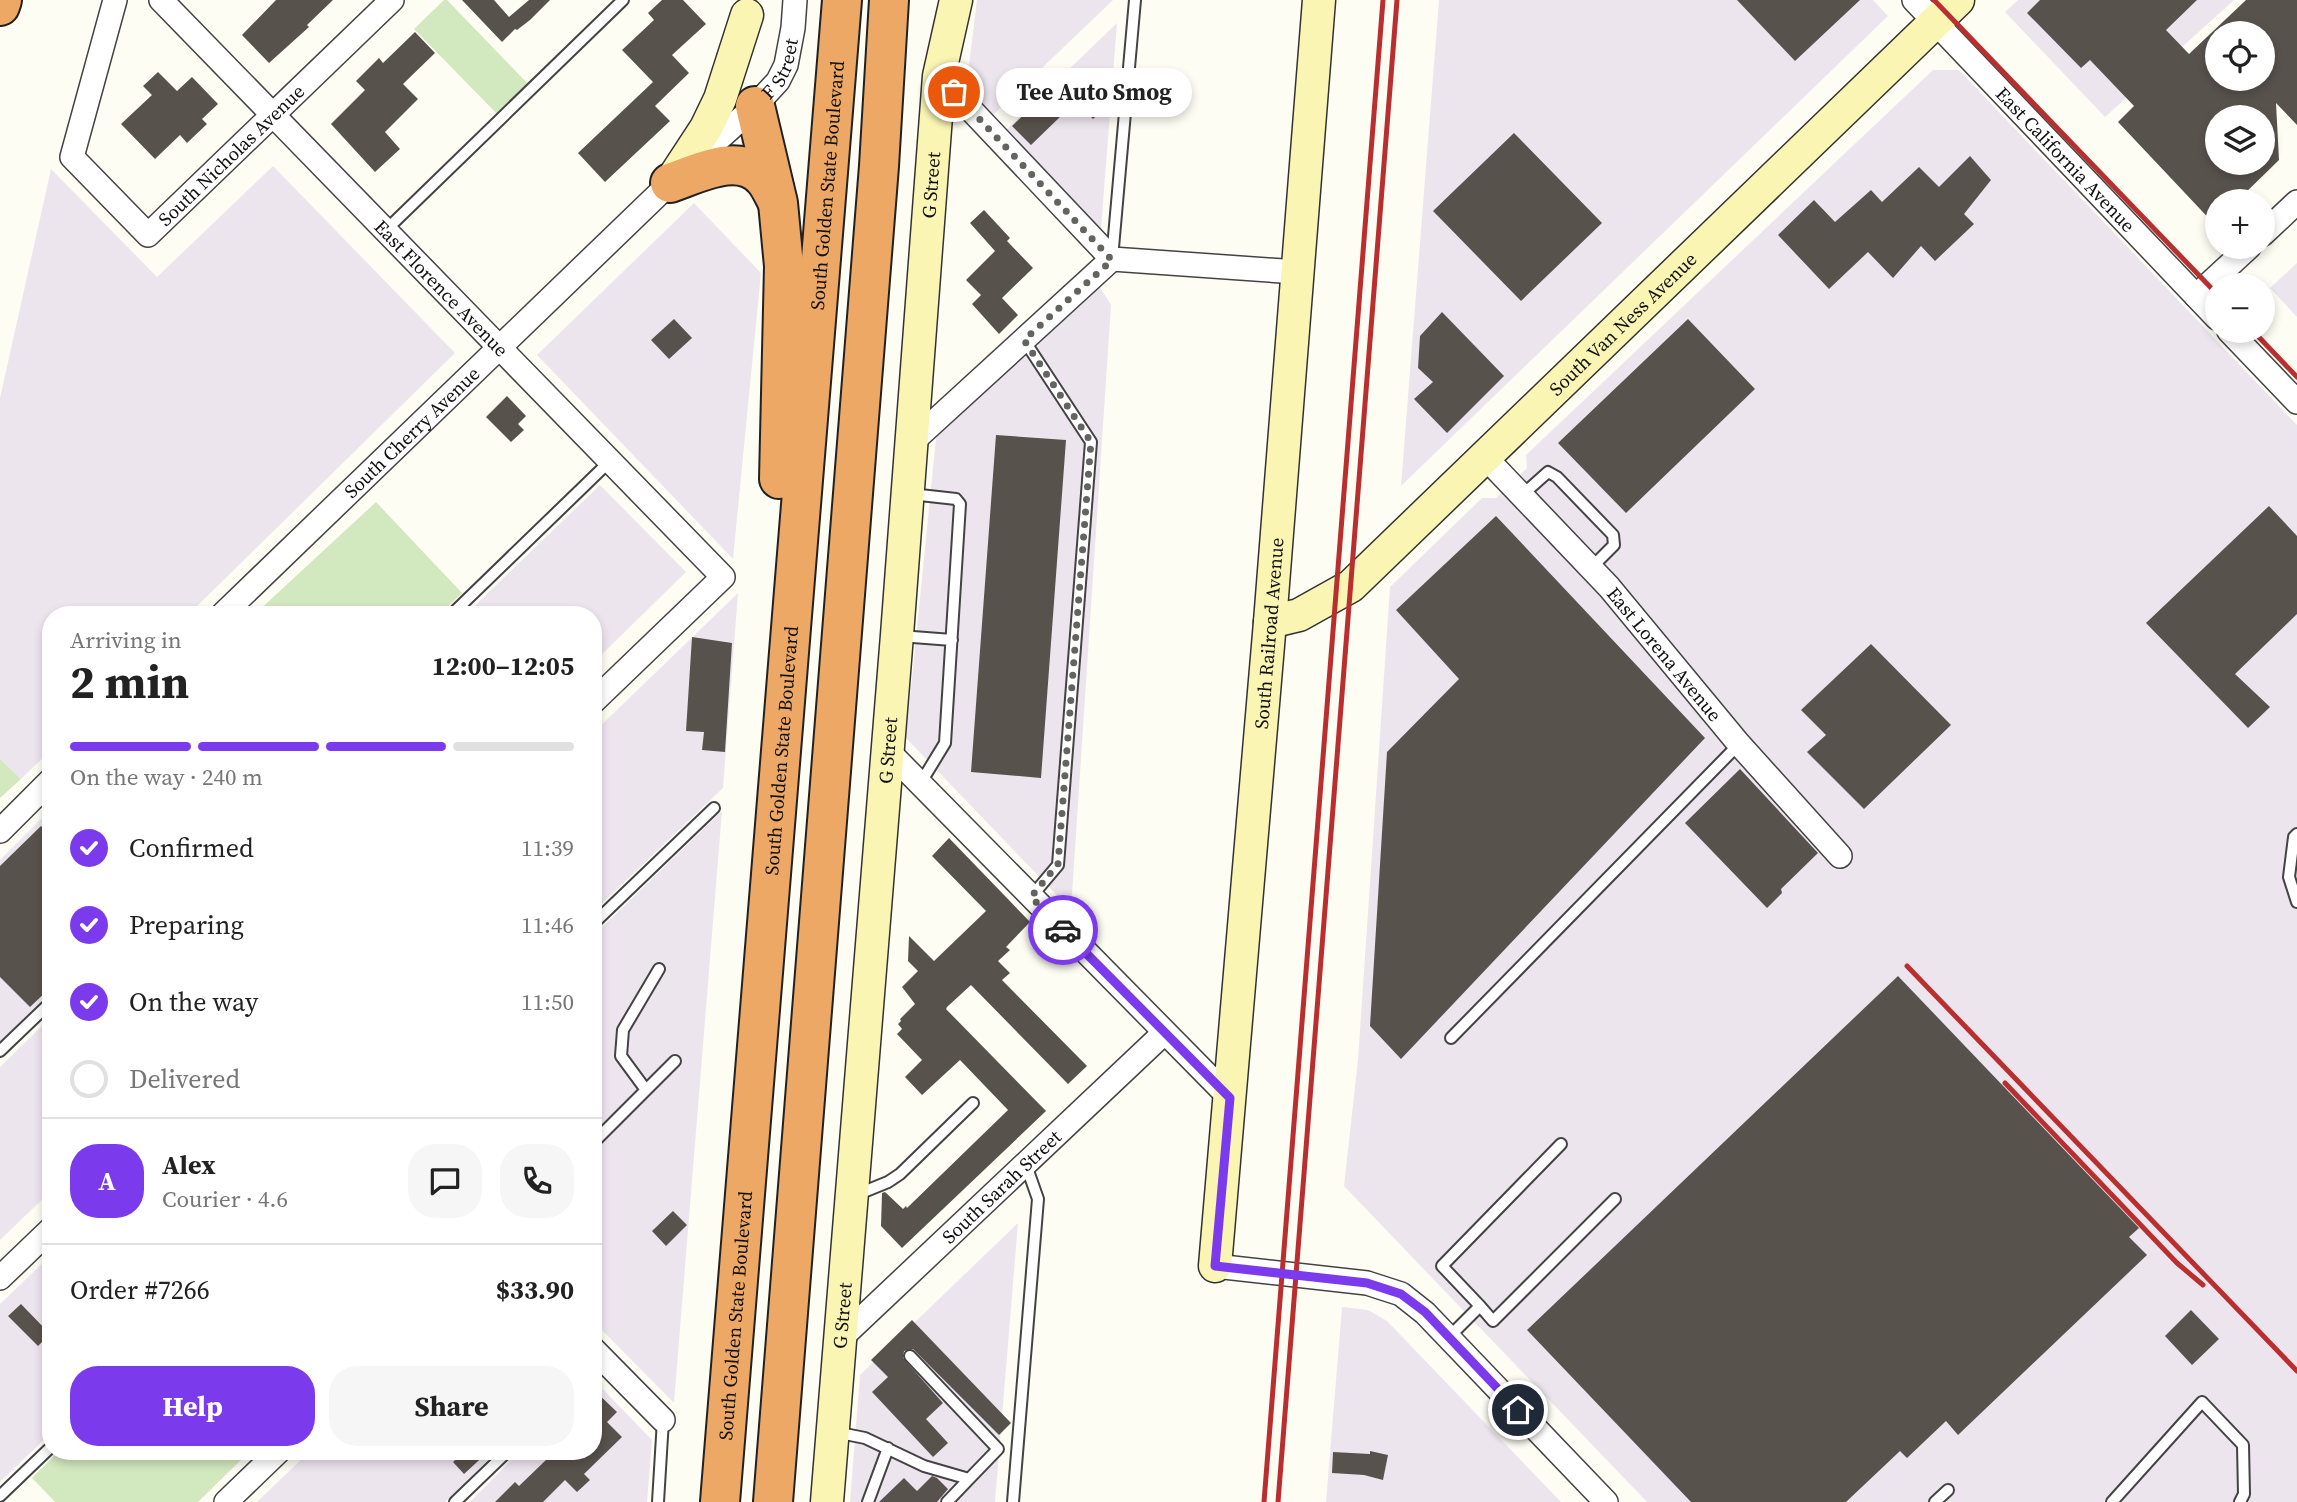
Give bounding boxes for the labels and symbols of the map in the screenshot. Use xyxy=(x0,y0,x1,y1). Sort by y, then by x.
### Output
street label: F Street xyxy=(755,35,804,104)
street label: South Golden State Boulevard xyxy=(804,59,850,311)
pin xyxy=(924,62,984,122)
callout: Tee Auto Smog xyxy=(996,68,1192,116)
street label: South Nicholas Avenue xyxy=(152,78,310,232)
street label: East California Avenue xyxy=(1990,81,2141,238)
street label: G Street xyxy=(915,150,946,219)
street label: East Florence Avenue xyxy=(369,214,514,362)
street label: South Van Ness Avenue xyxy=(1543,246,1702,401)
street label: South Cherry Avenue xyxy=(338,361,485,504)
street label: South Railroad Avenue xyxy=(1248,537,1290,730)
street label: East Lorena Avenue xyxy=(1601,581,1728,727)
street label: South Golden State Boulevard xyxy=(758,625,804,876)
street label: G Street xyxy=(872,715,903,785)
courier xyxy=(1028,895,1098,965)
street label: South Sarah Street xyxy=(936,1123,1067,1249)
street label: South Golden State Boulevard xyxy=(712,1190,758,1441)
street label: G Street xyxy=(826,1281,858,1350)
pin xyxy=(1488,1380,1548,1440)

